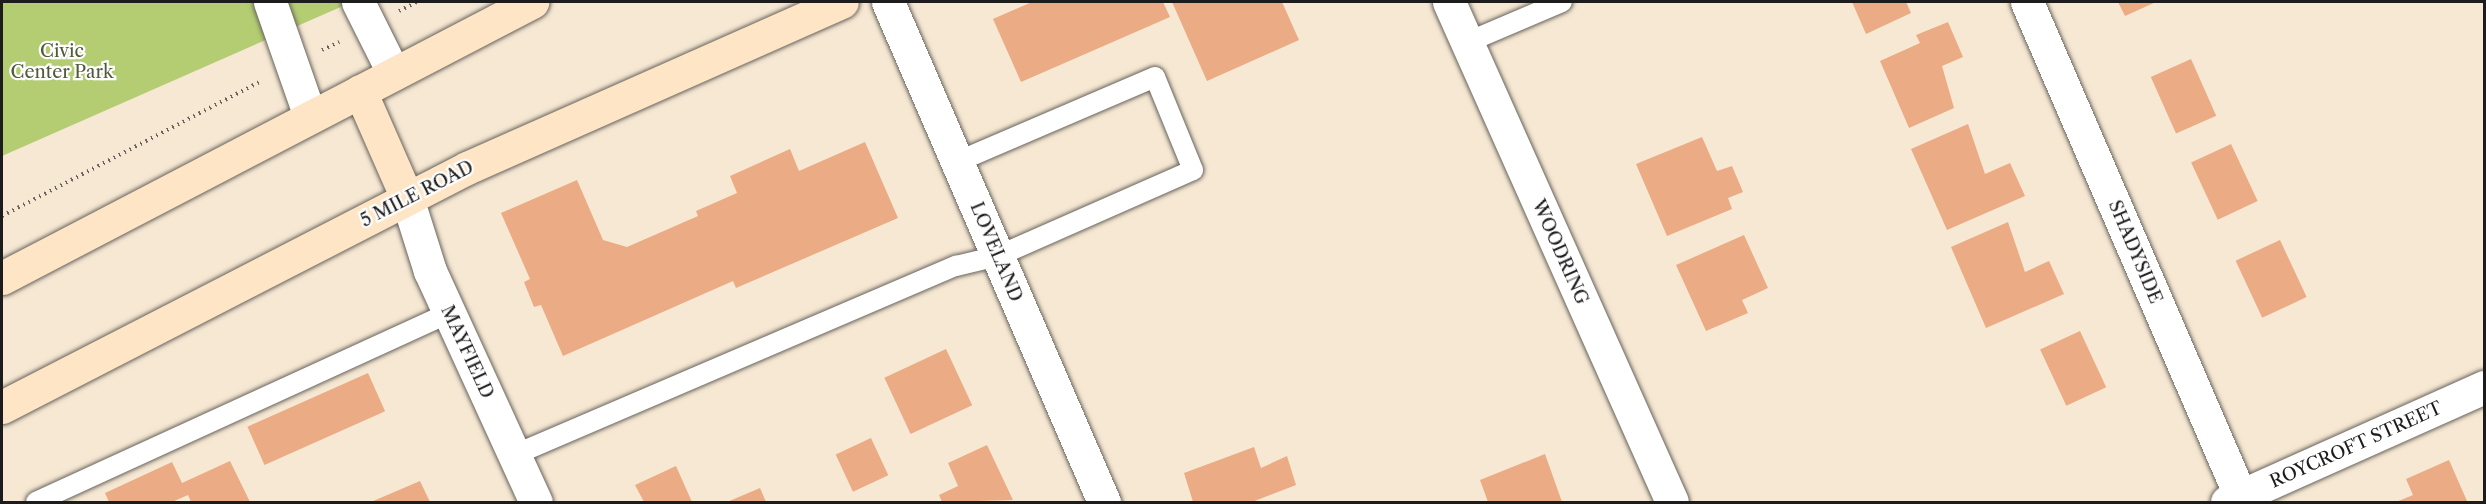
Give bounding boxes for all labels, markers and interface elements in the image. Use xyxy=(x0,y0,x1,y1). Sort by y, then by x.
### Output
park label: Civic Center Park xyxy=(10,41,114,84)
street label: 5 MILE ROAD xyxy=(357,156,477,232)
street label: WOODRING xyxy=(1527,196,1593,308)
street label: SHADYSIDE xyxy=(2104,197,2166,307)
street label: LOVELAND xyxy=(965,199,1027,305)
street label: MAYFIELD xyxy=(436,302,498,402)
street label: ROYCROFT STREET xyxy=(2266,397,2446,493)

